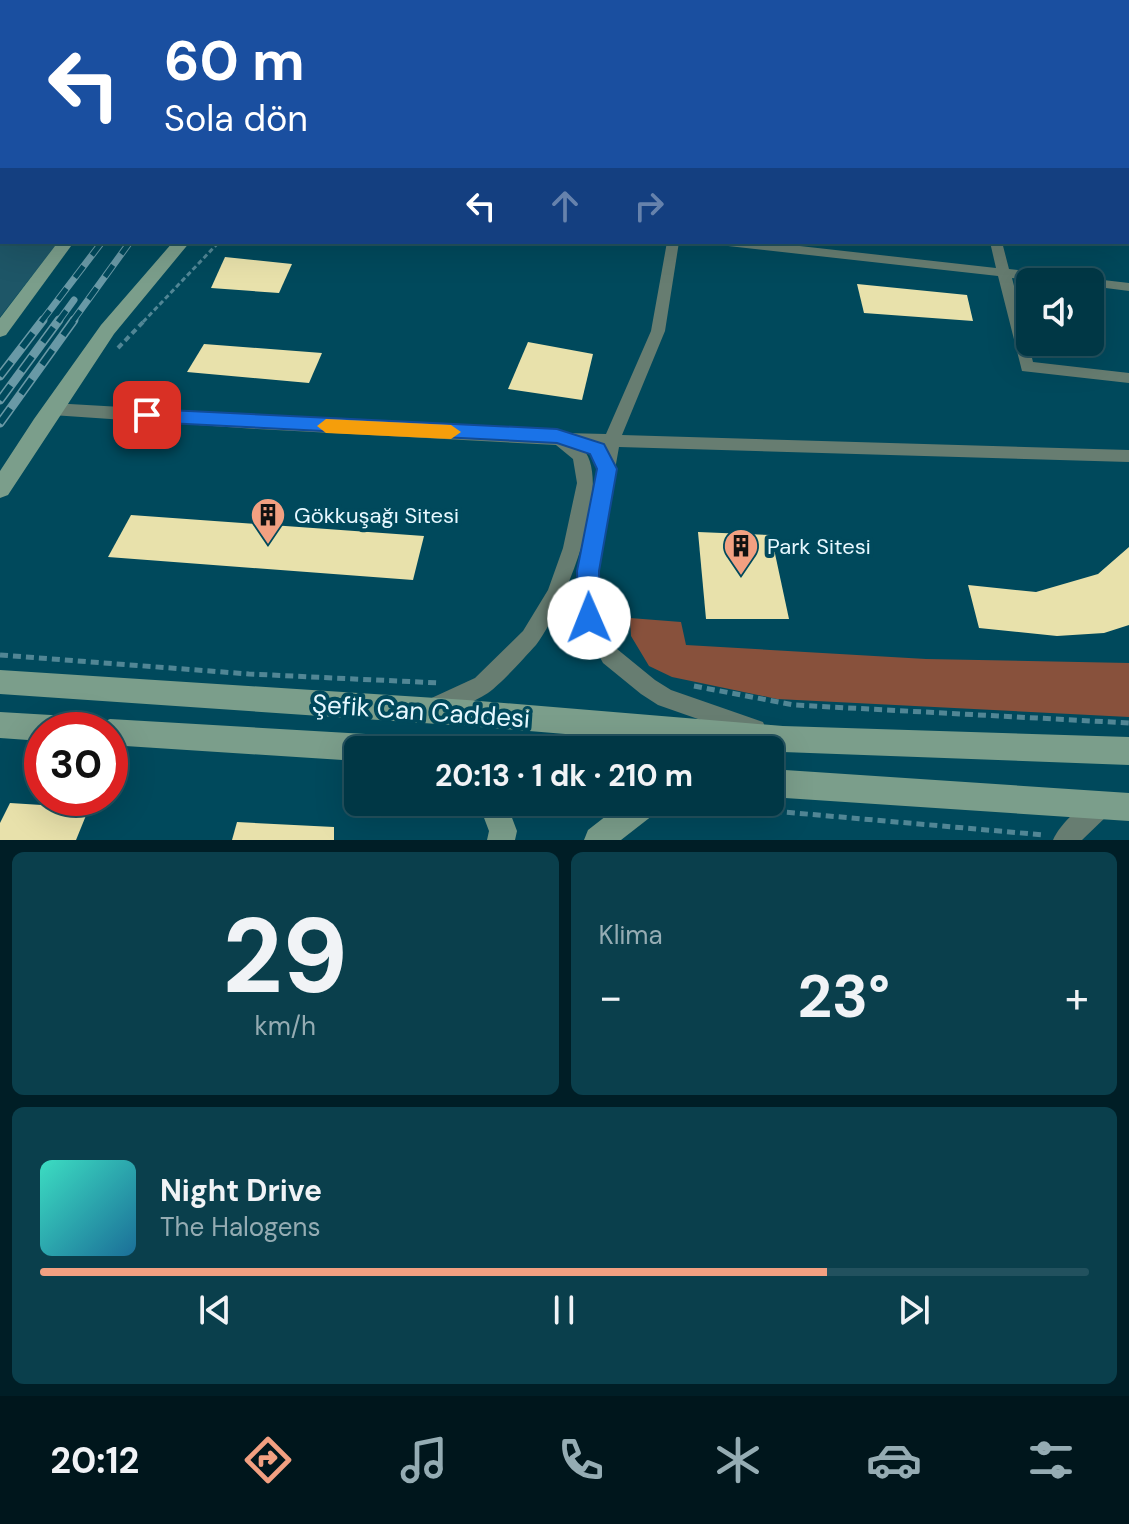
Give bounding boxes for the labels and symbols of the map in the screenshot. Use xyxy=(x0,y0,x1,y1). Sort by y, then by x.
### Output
pin xyxy=(113,381,181,449)
building icon: Gökkuşağı Sitesi xyxy=(249,496,287,546)
place label: Gökkuşağı Sitesi xyxy=(294,501,459,530)
building icon: Park Sitesi xyxy=(722,527,760,577)
place label: Park Sitesi xyxy=(767,532,871,561)
position arrow xyxy=(547,576,631,660)
street label: Şefik Can Caddesi xyxy=(311,686,531,736)
speed limit sign: 30 xyxy=(24,712,128,816)

